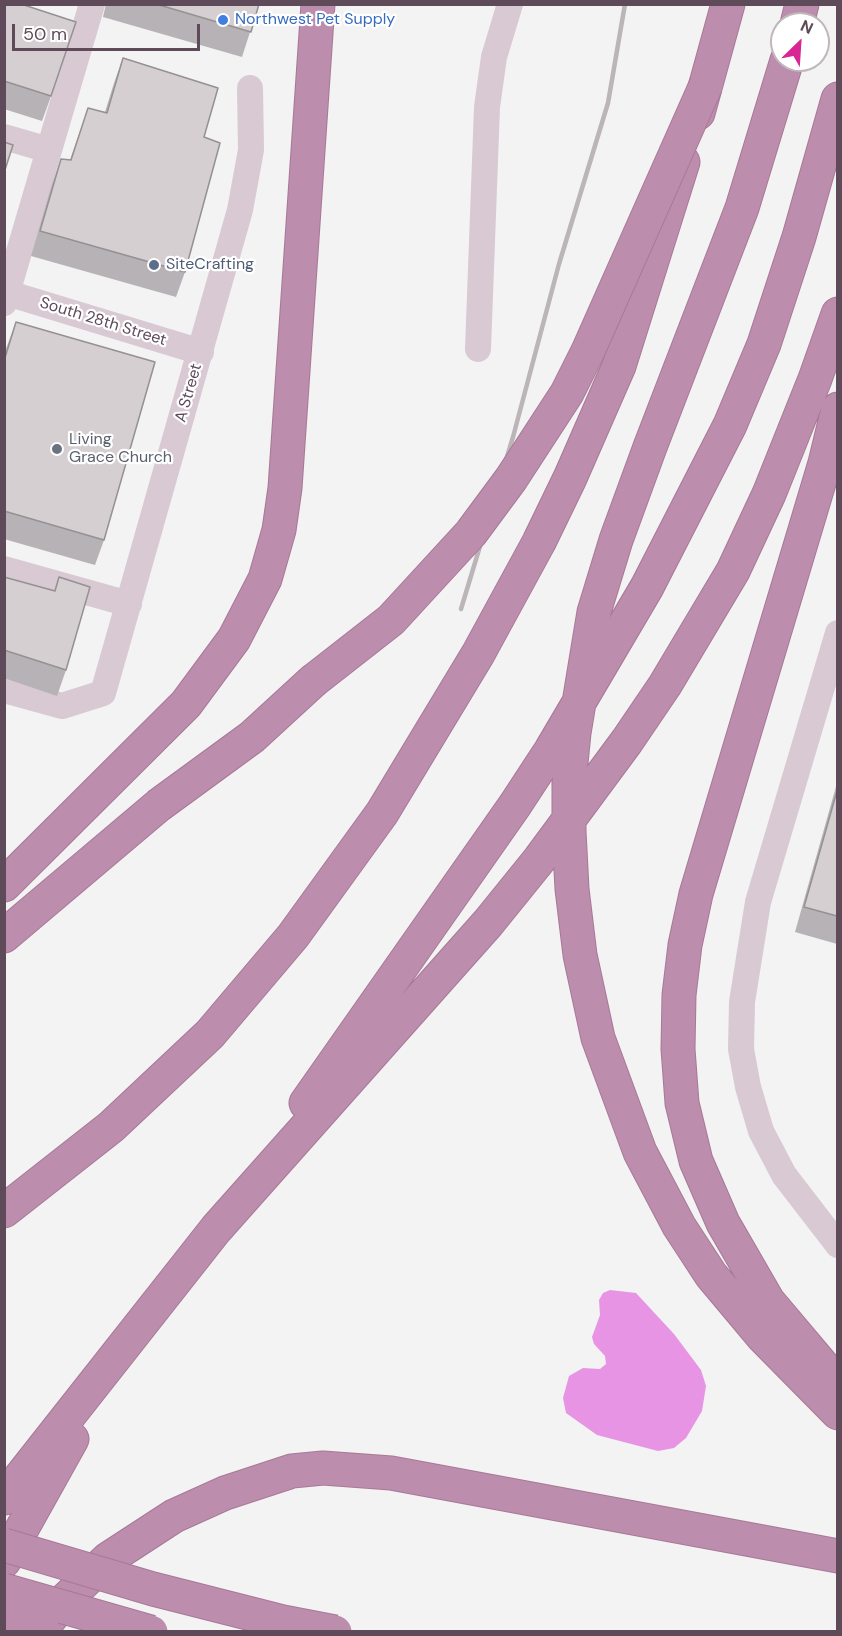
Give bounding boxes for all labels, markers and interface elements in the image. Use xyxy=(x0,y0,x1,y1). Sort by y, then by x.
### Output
place label: Northwest Pet Supply xyxy=(235,10,395,30)
scale bar xyxy=(15,12,202,50)
north arrow xyxy=(770,12,830,72)
marker: Northwest Pet Supply xyxy=(216,13,230,27)
text: N xyxy=(797,15,817,39)
text: 50 m xyxy=(23,22,67,46)
place label: SiteCrafting xyxy=(166,255,254,275)
marker: SiteCrafting xyxy=(147,258,161,272)
street label: South 28th Street xyxy=(37,294,169,350)
street label: A Street xyxy=(171,361,207,425)
place label: Living Grace Church xyxy=(69,430,172,468)
marker: Living Grace Church xyxy=(50,442,64,456)

